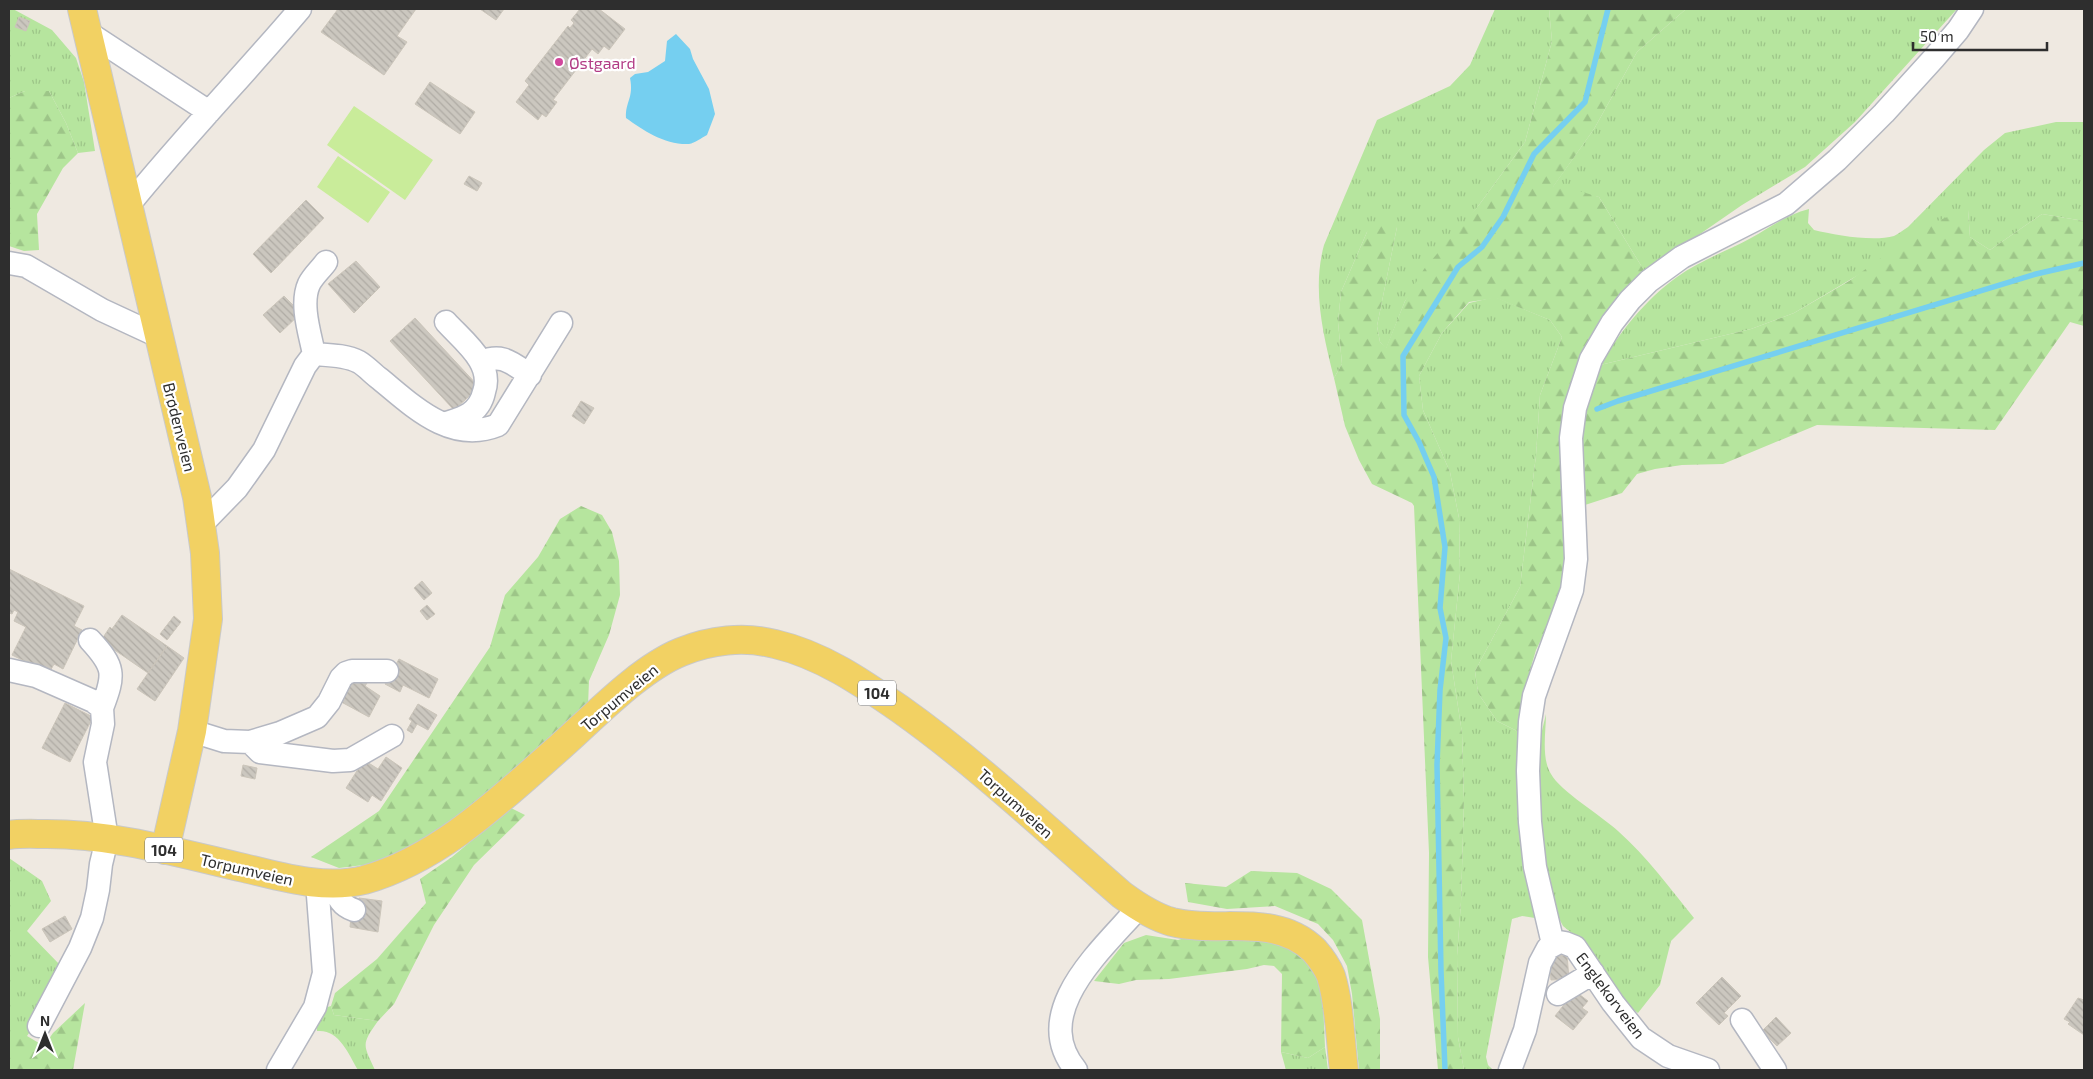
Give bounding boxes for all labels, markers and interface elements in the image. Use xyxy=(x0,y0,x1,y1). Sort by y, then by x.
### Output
scale bar xyxy=(1913,20,2047,52)
text: 50 m xyxy=(1920,27,1954,45)
place label: Østgaard xyxy=(569,53,636,72)
marker: Østgaard xyxy=(553,56,565,68)
street label: Brødenveien xyxy=(160,380,200,474)
street label: Torpumveien xyxy=(577,659,661,735)
road number: 104 xyxy=(858,680,896,706)
street label: Torpumveien xyxy=(975,764,1057,842)
road number: 104 xyxy=(145,838,183,862)
street label: Torpumveien xyxy=(199,849,295,889)
street label: Englekorveien xyxy=(1572,948,1650,1042)
north arrow xyxy=(20,1009,70,1059)
text: N xyxy=(40,1012,50,1029)

